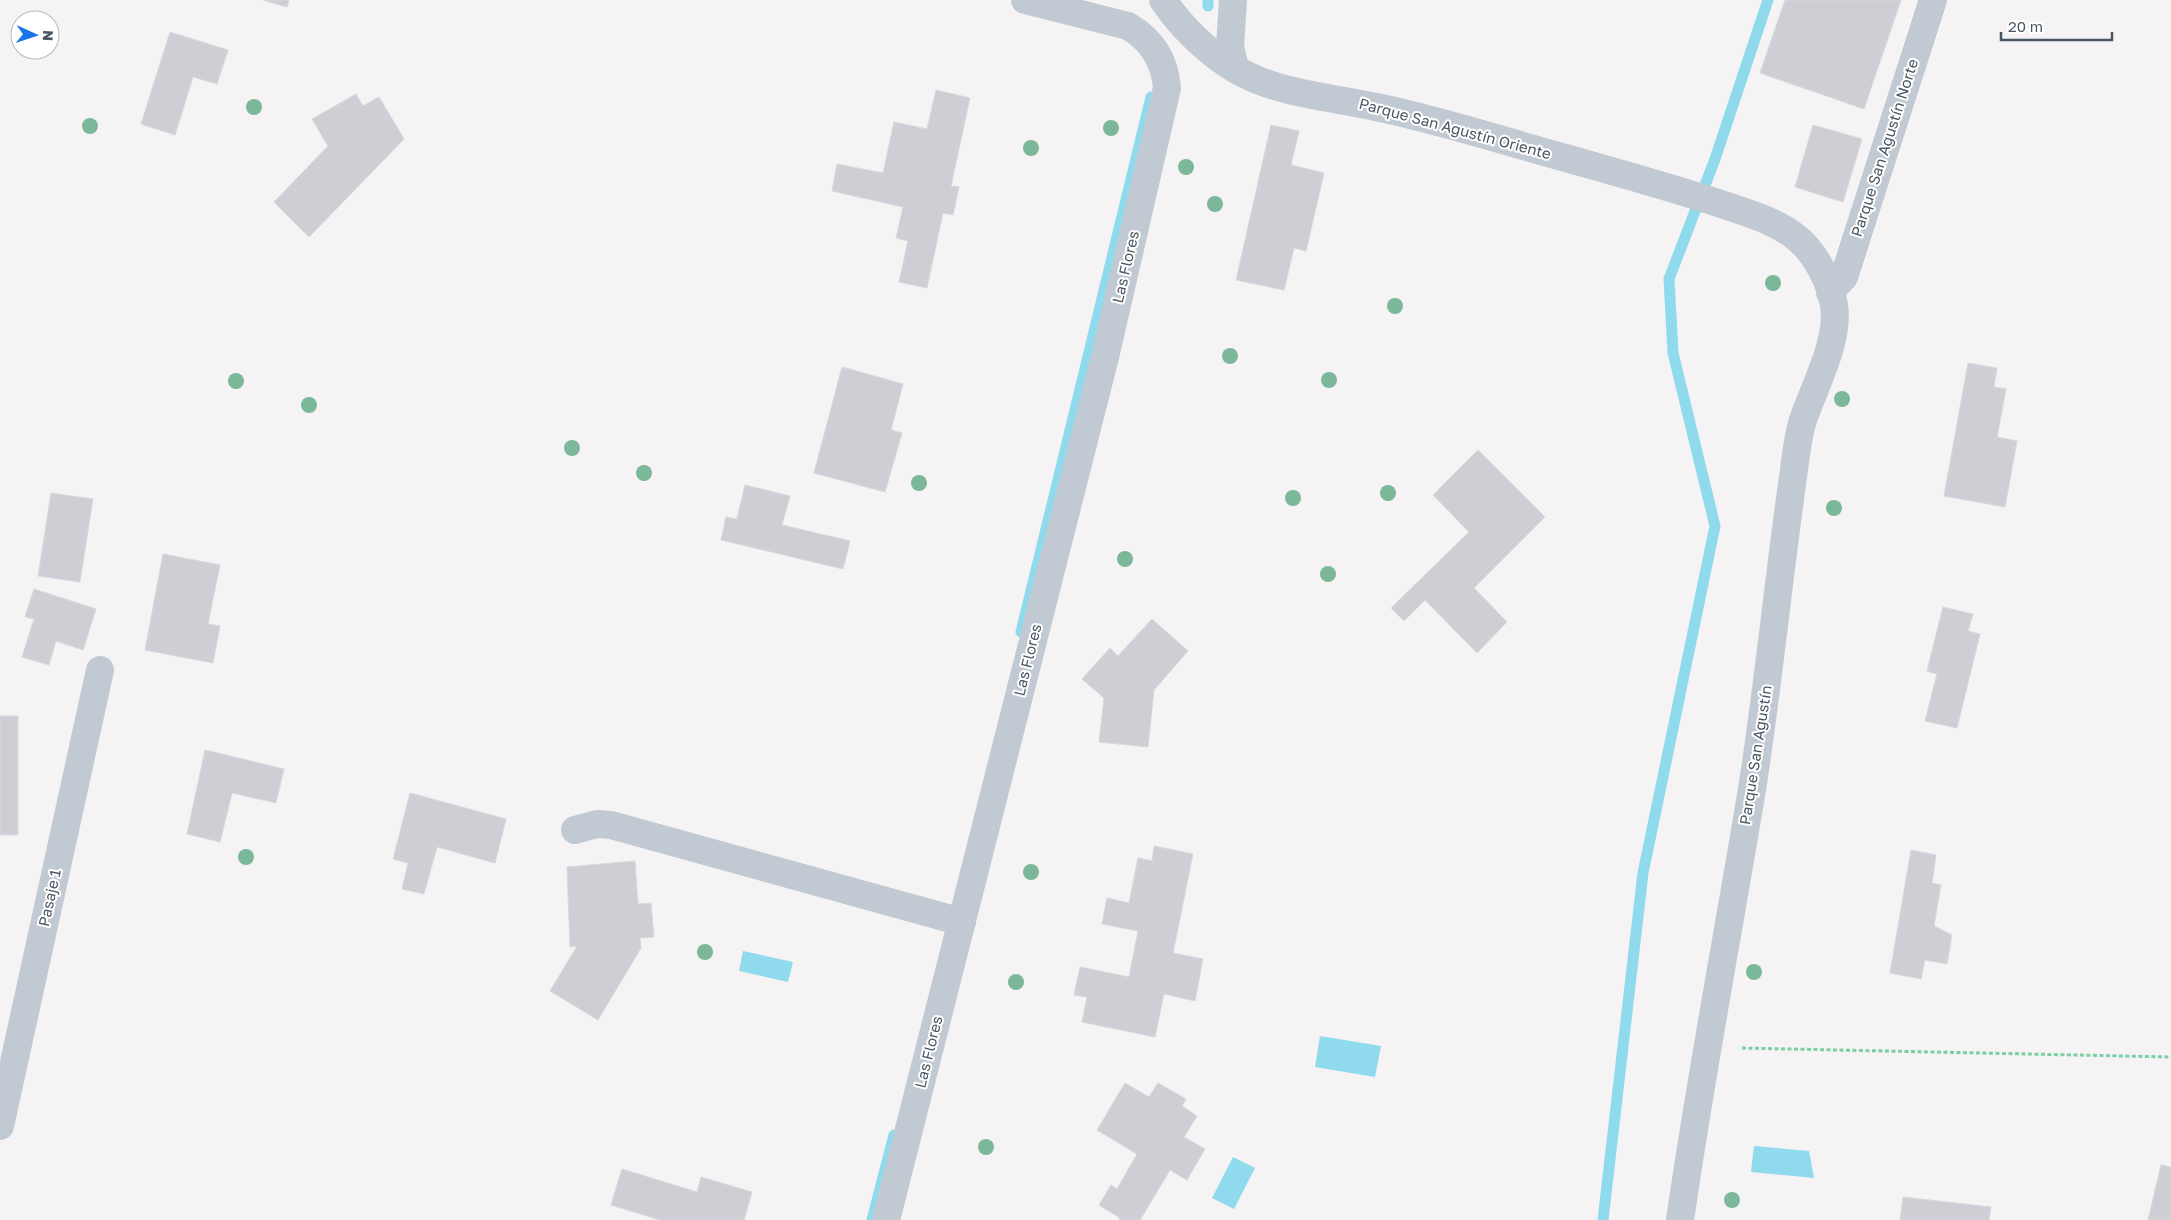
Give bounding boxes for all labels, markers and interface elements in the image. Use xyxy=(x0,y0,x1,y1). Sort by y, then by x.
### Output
north arrow xyxy=(10,10,60,60)
scale bar xyxy=(2001,10,2112,42)
text: 20 m xyxy=(2008,17,2043,35)
text: N xyxy=(40,30,57,41)
street label: Parque San Agustín Norte xyxy=(1847,56,1921,239)
street label: Parque San Agustín Oriente xyxy=(1357,94,1554,162)
street label: Las Flores xyxy=(1108,229,1142,305)
street label: Las Flores xyxy=(1009,622,1045,698)
street label: Parque San Agustín xyxy=(1735,684,1775,826)
street label: Pasaje 1 xyxy=(34,867,64,928)
street label: Las Flores xyxy=(910,1014,946,1090)

